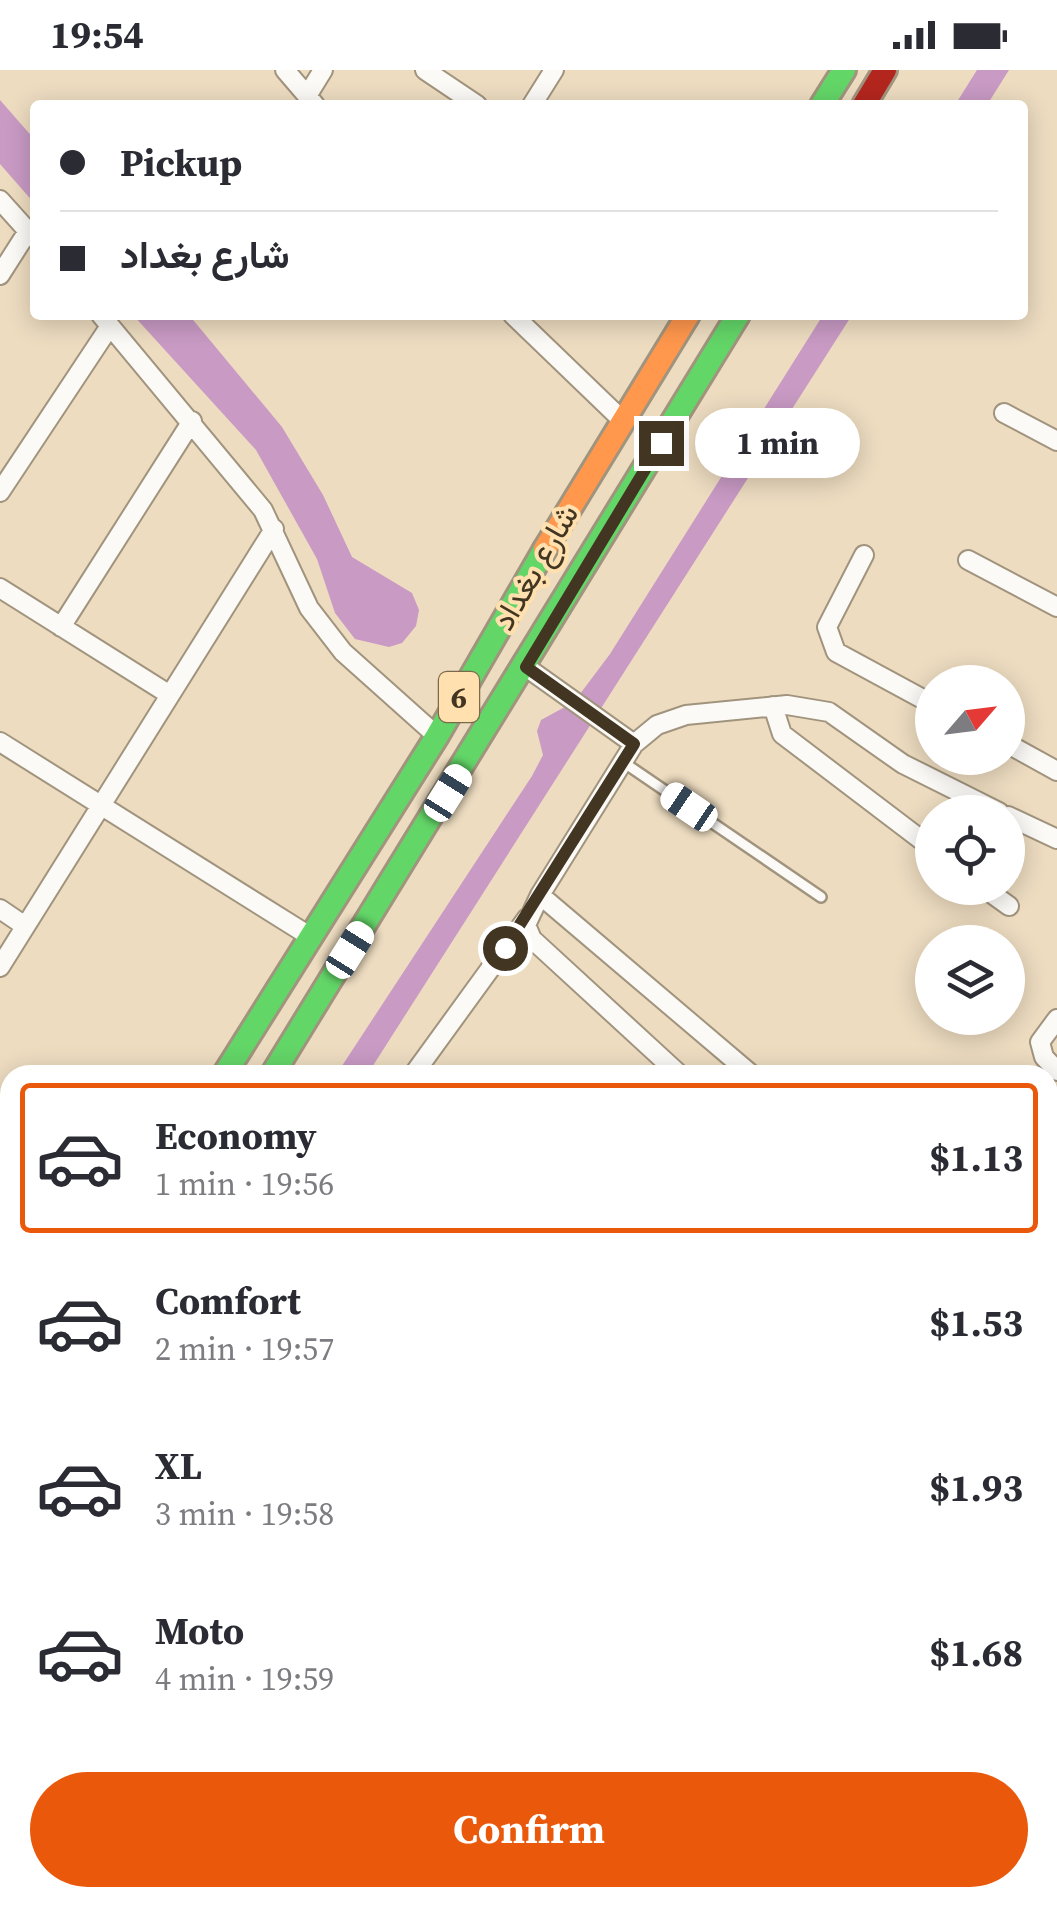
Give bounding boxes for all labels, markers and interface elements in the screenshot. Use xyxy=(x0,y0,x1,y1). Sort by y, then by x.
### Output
text: 19:54 xyxy=(50,9,144,61)
text: Pickup xyxy=(120,137,242,189)
text: شارع بغداد xyxy=(120,229,290,281)
callout: 1 min xyxy=(696,408,861,478)
route end xyxy=(639,421,684,466)
text: 1 min xyxy=(736,421,819,465)
street label: شارع بغداد xyxy=(481,496,589,638)
north arrow xyxy=(915,665,1025,775)
map controls xyxy=(915,665,1025,1035)
road number: 6 xyxy=(439,672,479,722)
car xyxy=(419,760,477,826)
car xyxy=(656,778,722,836)
button: locate xyxy=(915,795,1025,905)
car xyxy=(321,917,379,983)
button: layers xyxy=(915,925,1025,1035)
route start xyxy=(483,926,528,971)
text: Economy xyxy=(155,1110,317,1162)
icon: car xyxy=(35,1113,125,1203)
text: $1.13 xyxy=(929,1132,1023,1184)
text: 1 min · 19:56 xyxy=(155,1162,334,1206)
text: Comfort xyxy=(155,1275,301,1327)
icon: car xyxy=(35,1278,125,1368)
text: $1.53 xyxy=(929,1297,1023,1349)
text: 2 min · 19:57 xyxy=(155,1327,334,1371)
text: XL xyxy=(155,1440,202,1492)
icon: car xyxy=(35,1443,125,1533)
text: $1.93 xyxy=(929,1462,1023,1514)
text: 3 min · 19:58 xyxy=(155,1492,334,1536)
text: Moto xyxy=(155,1605,244,1657)
icon: car xyxy=(35,1608,125,1698)
text: $1.68 xyxy=(929,1627,1023,1679)
text: 4 min · 19:59 xyxy=(155,1657,334,1701)
button: Confirm xyxy=(30,1772,1028,1887)

